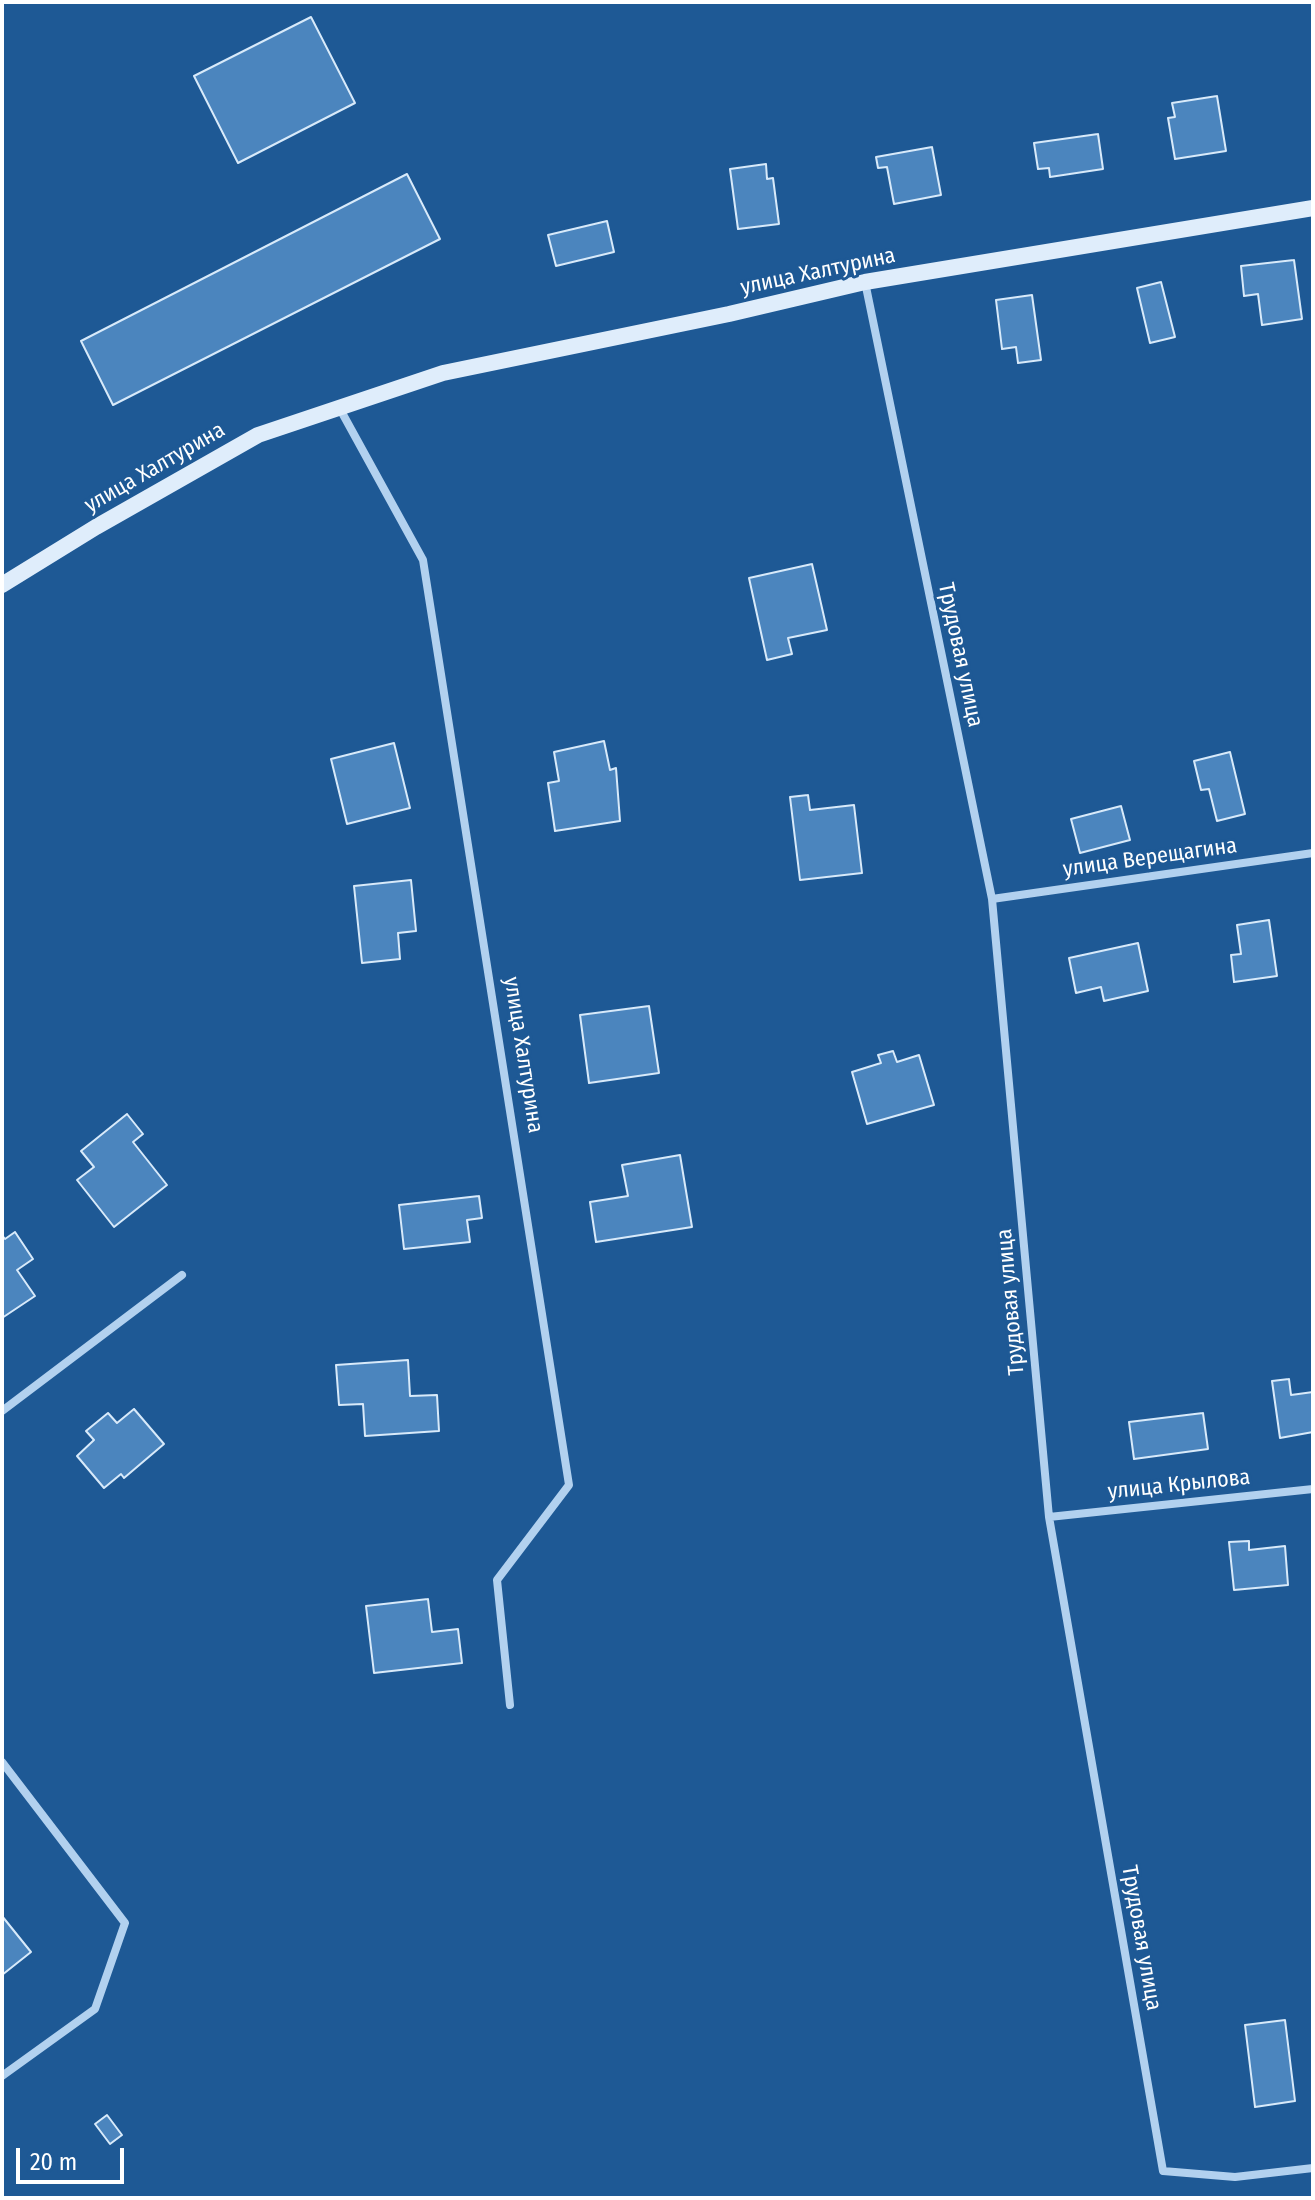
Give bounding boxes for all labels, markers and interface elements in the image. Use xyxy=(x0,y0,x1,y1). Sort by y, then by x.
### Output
street label: улица Халтурина xyxy=(738,243,898,301)
street label: улица Халтурина xyxy=(80,417,230,519)
street label: Трудовая улица xyxy=(932,580,988,730)
street label: улица Верещагина xyxy=(1061,833,1239,883)
street label: улица Халтурина xyxy=(498,975,548,1135)
street label: Трудовая улица xyxy=(991,1228,1031,1376)
street label: улица Крылова xyxy=(1107,1464,1251,1506)
street label: Трудовая улица xyxy=(1115,1863,1167,2013)
scale bar xyxy=(20,2132,128,2182)
text: 20 m xyxy=(30,2148,77,2176)

